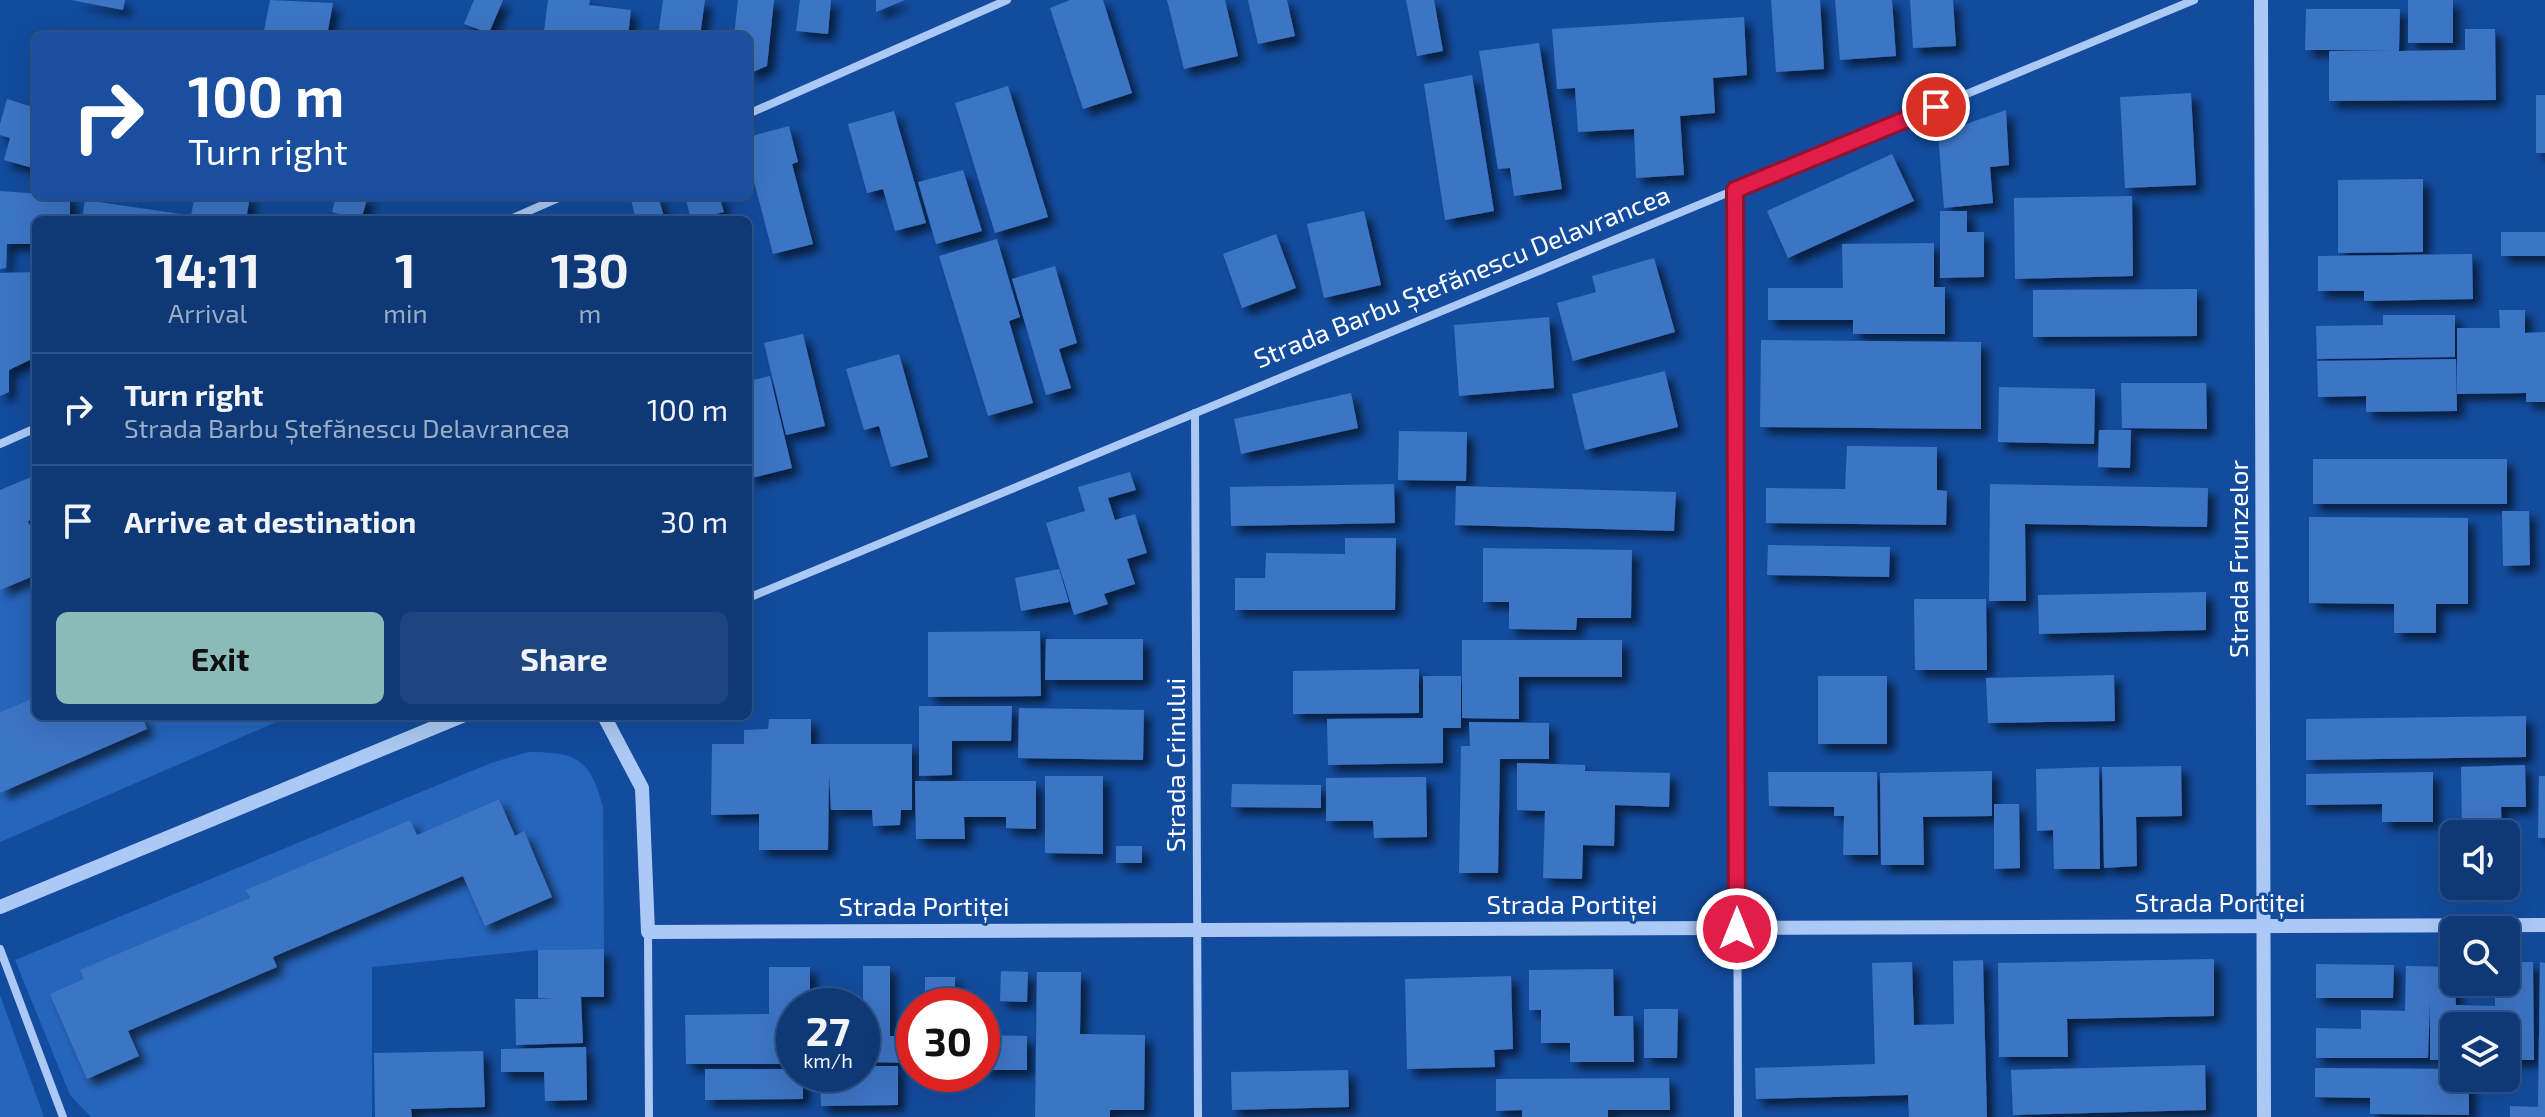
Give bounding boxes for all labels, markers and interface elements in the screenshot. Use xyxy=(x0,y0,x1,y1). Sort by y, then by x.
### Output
text: 100 m xyxy=(188,61,344,128)
icon: right xyxy=(56,64,160,168)
pin xyxy=(1902,73,1970,141)
icon: arrive xyxy=(1914,85,1958,129)
text: Turn right xyxy=(188,129,348,172)
street label: Strada Barbu Ștefănescu Delavrancea xyxy=(1249,178,1675,375)
text: 14:11 xyxy=(155,240,260,298)
text: 1 xyxy=(395,240,416,298)
text: 130 xyxy=(551,240,629,298)
text: Arrival xyxy=(168,297,247,328)
text: min xyxy=(383,297,428,328)
text: m xyxy=(578,297,601,328)
text: Turn right xyxy=(124,376,264,412)
icon: right xyxy=(56,387,100,431)
text: 100 m xyxy=(647,391,728,427)
text: Strada Barbu Ștefănescu Delavrancea xyxy=(124,412,570,443)
street label: Strada Frunzelor xyxy=(2222,460,2253,658)
icon: arrive xyxy=(56,499,100,543)
text: Arrive at destination xyxy=(124,503,416,539)
text: 30 m xyxy=(660,503,728,539)
button: Exit xyxy=(56,612,384,704)
button: Share xyxy=(400,612,728,704)
street label: Strada Crinului xyxy=(1159,678,1190,852)
map controls xyxy=(2440,820,2520,1092)
button: sound xyxy=(2440,820,2520,900)
street label: Strada Portiței xyxy=(2134,886,2306,919)
position arrow xyxy=(1695,887,1779,971)
street label: Strada Portiței xyxy=(1486,888,1658,921)
street label: Strada Portiței xyxy=(838,890,1010,923)
button: search xyxy=(2440,916,2520,996)
speed limit sign: 30 xyxy=(896,988,1000,1092)
text: 27 xyxy=(806,1006,850,1054)
button: layers xyxy=(2440,1012,2520,1092)
text: km/h xyxy=(803,1048,853,1072)

